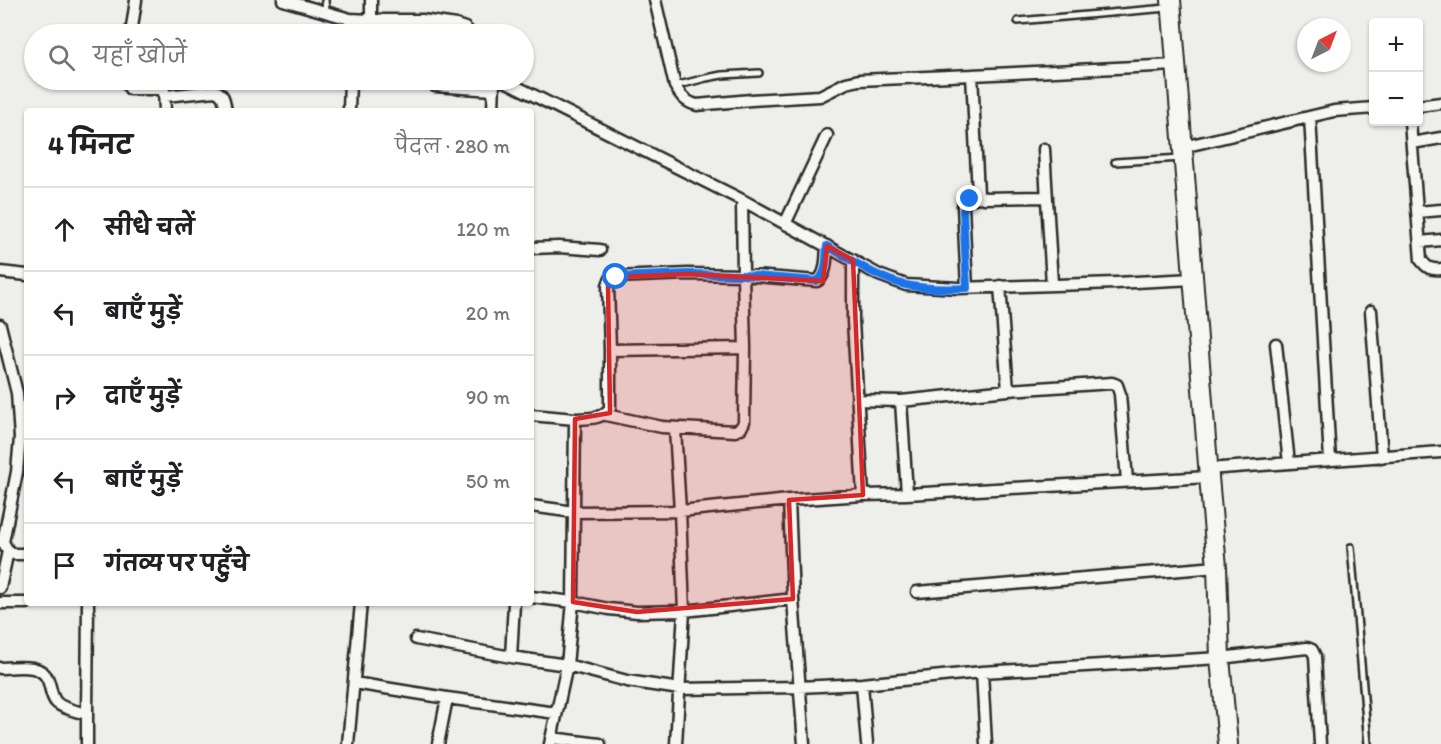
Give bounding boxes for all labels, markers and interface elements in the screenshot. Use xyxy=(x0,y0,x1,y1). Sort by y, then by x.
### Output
north arrow xyxy=(1297,18,1351,72)
map controls xyxy=(1369,18,1423,126)
button: + xyxy=(1369,18,1423,72)
search box xyxy=(24,24,534,90)
icon: search xyxy=(45,41,78,74)
text: यहाँ खोजें xyxy=(93,42,187,69)
button: − xyxy=(1369,72,1423,126)
text: 4 मिनट xyxy=(48,129,133,161)
text: पैदल · 280 m xyxy=(395,134,510,158)
route end xyxy=(956,185,982,211)
icon: ahead xyxy=(48,213,81,246)
text: सीधे चलें xyxy=(105,214,194,241)
text: 120 m xyxy=(457,217,510,241)
route start xyxy=(602,263,628,289)
icon: left xyxy=(48,297,81,330)
text: बाएँ मुड़ें xyxy=(105,298,182,325)
text: 20 m xyxy=(466,301,510,325)
icon: right xyxy=(48,381,81,414)
text: दाएँ मुड़ें xyxy=(105,382,181,409)
text: 90 m xyxy=(466,385,510,409)
icon: left xyxy=(48,465,81,498)
text: बाएँ मुड़ें xyxy=(105,466,182,493)
text: 50 m xyxy=(466,469,510,493)
icon: arrive xyxy=(48,549,81,582)
text: गंतव्य पर पहुँचे xyxy=(105,550,249,577)

